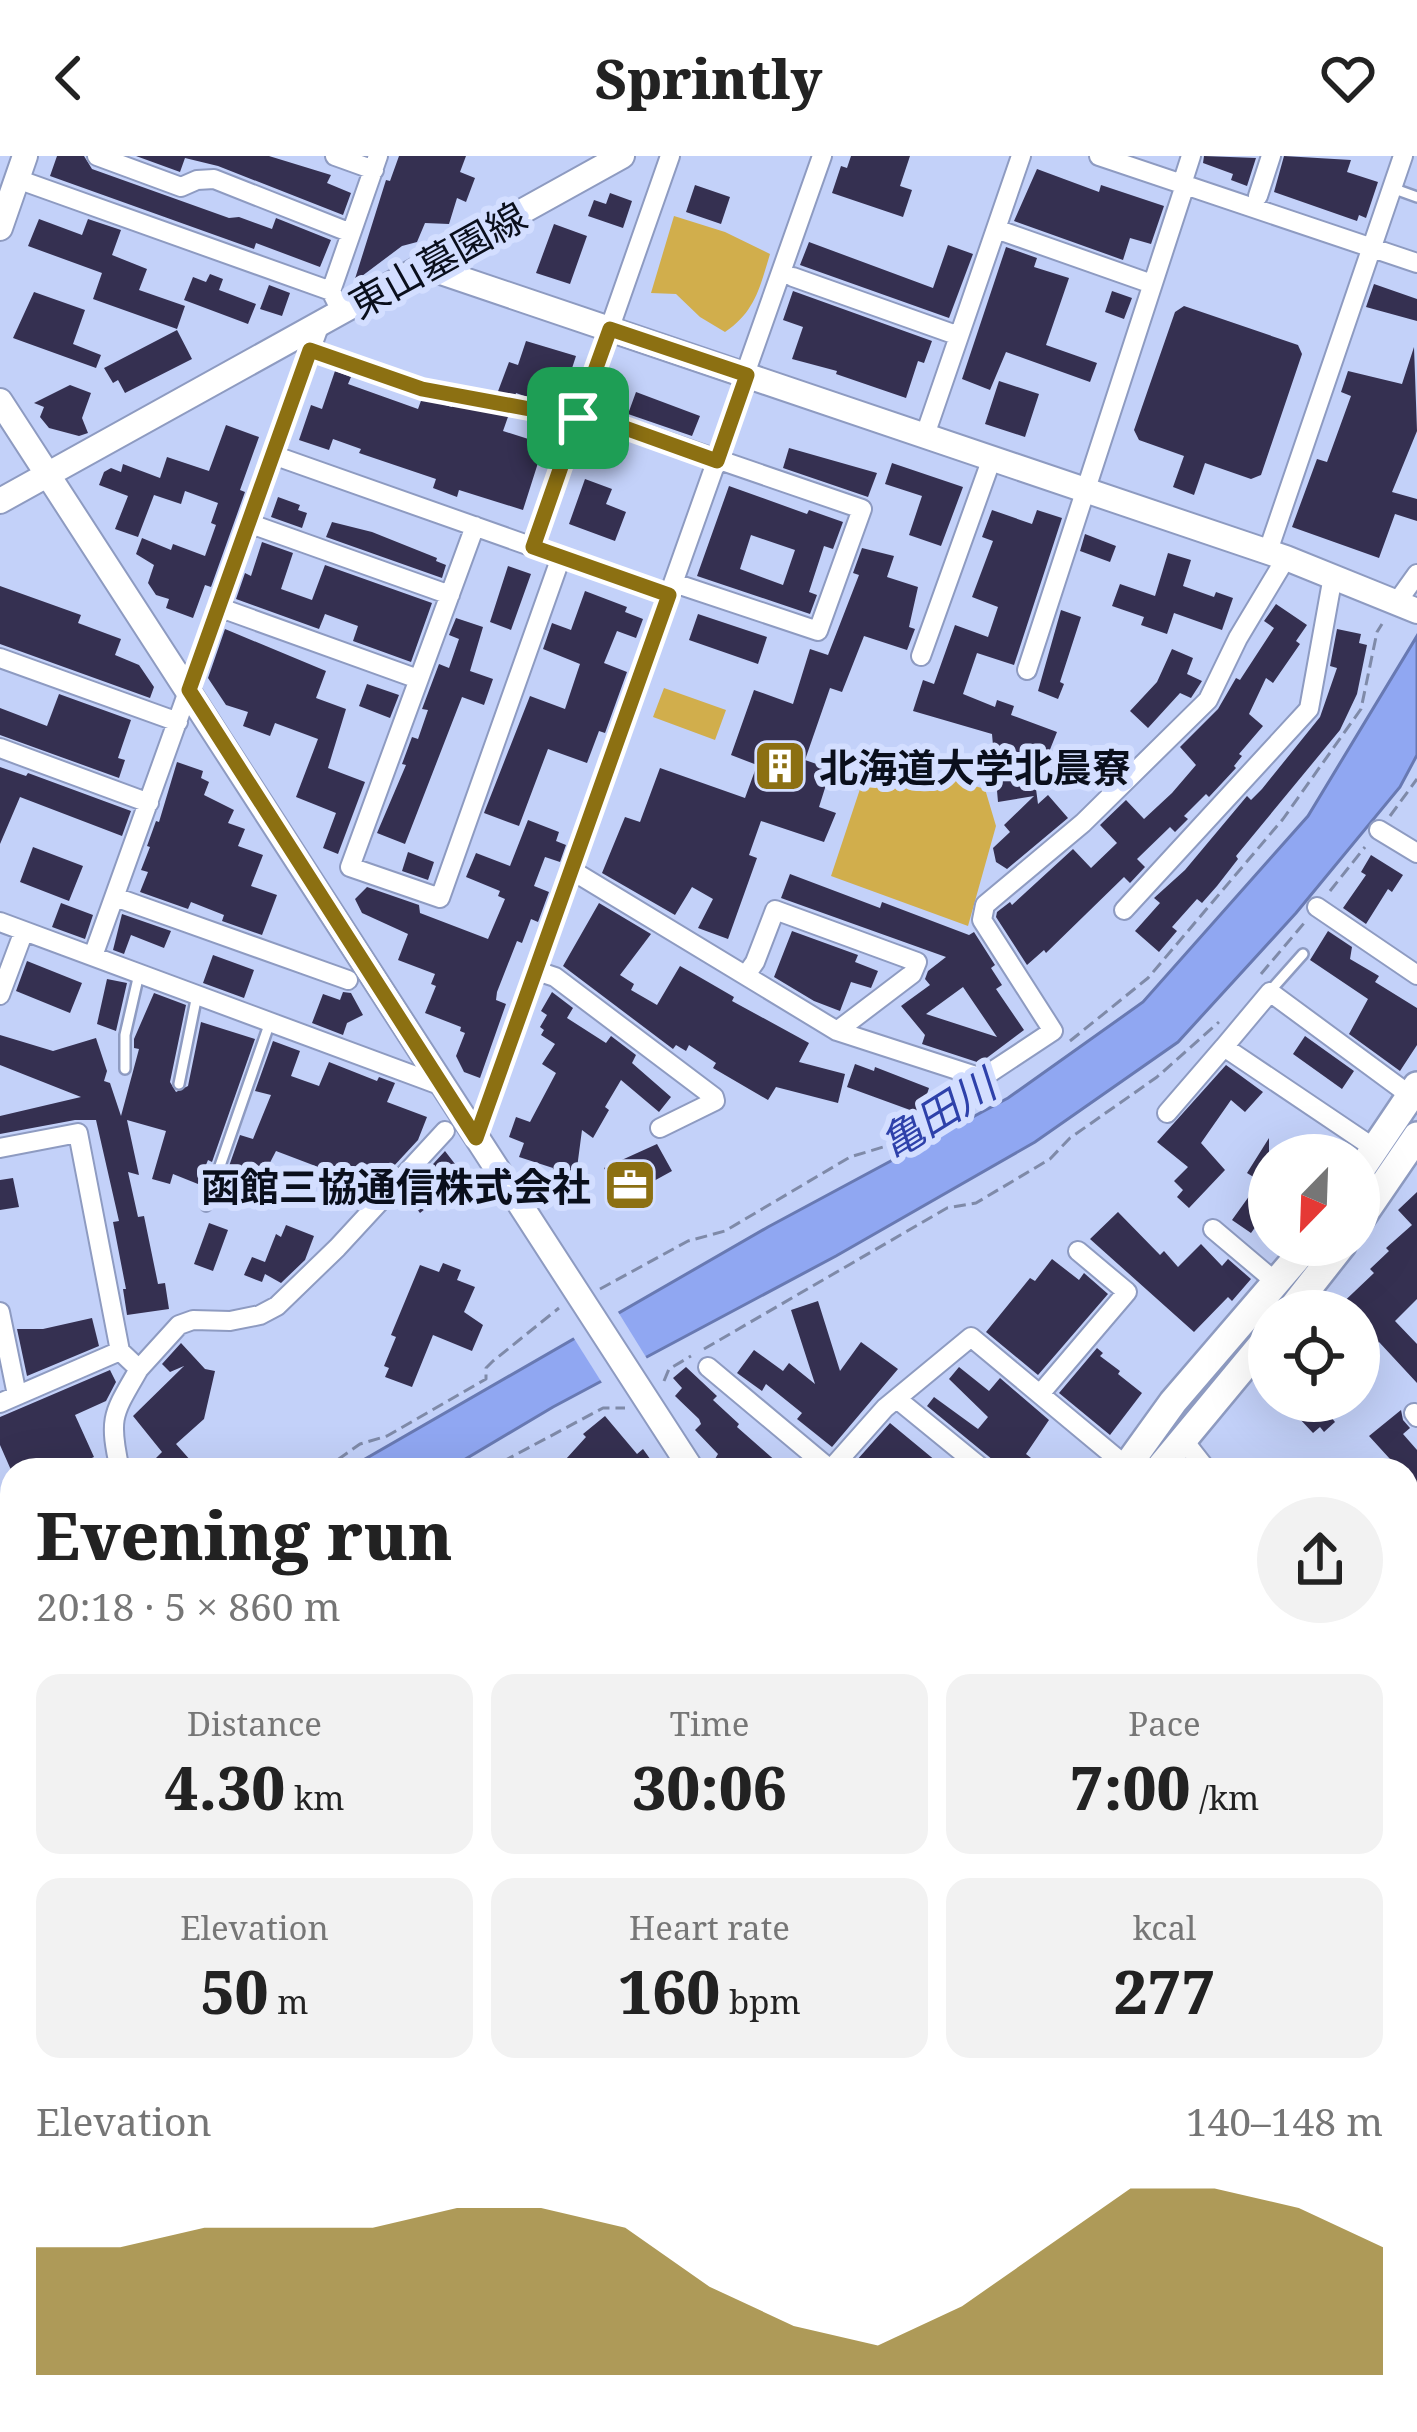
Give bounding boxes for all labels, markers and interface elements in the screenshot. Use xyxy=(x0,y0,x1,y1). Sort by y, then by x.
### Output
text: Sprintly xyxy=(595,41,822,115)
icon: back xyxy=(36,45,102,111)
icon: heart xyxy=(1315,45,1381,111)
street label: 東山墓園線 xyxy=(339,189,535,329)
pin xyxy=(527,367,629,469)
icon: arrive xyxy=(545,385,611,451)
building icon: 北海道大学北晨寮 xyxy=(752,738,808,794)
place label: 北海道大学北晨寮 xyxy=(819,740,1131,793)
water label: 亀田川 xyxy=(868,1053,1009,1171)
north arrow xyxy=(1248,1134,1380,1266)
map controls xyxy=(1248,1134,1380,1422)
office icon: 函館三協通信株式会社 xyxy=(602,1157,658,1213)
place label: 函館三協通信株式会社 xyxy=(201,1159,591,1212)
button: locate xyxy=(1248,1290,1380,1422)
text: Evening run xyxy=(36,1489,453,1579)
button: share xyxy=(1257,1497,1383,1623)
text: 20:18 · 5 × 860 m xyxy=(36,1579,341,1632)
text: Distance xyxy=(187,1701,322,1746)
text: Time xyxy=(670,1701,749,1746)
text: Pace xyxy=(1128,1701,1201,1746)
text: 4.30 xyxy=(165,1746,285,1828)
text: 30:06 xyxy=(632,1746,787,1828)
text: 7:00 xyxy=(1070,1746,1191,1828)
text: km xyxy=(285,1775,344,1820)
text: /km xyxy=(1191,1775,1259,1820)
text: Elevation xyxy=(180,1905,329,1950)
text: Heart rate xyxy=(629,1905,790,1950)
text: kcal xyxy=(1133,1905,1196,1950)
text: 50 xyxy=(201,1950,269,2032)
text: 160 xyxy=(618,1950,720,2032)
text: 277 xyxy=(1113,1950,1216,2032)
text: m xyxy=(269,1979,308,2024)
text: bpm xyxy=(720,1979,801,2024)
text: Elevation xyxy=(36,2094,212,2147)
text: 140–148 m xyxy=(1186,2094,1383,2147)

